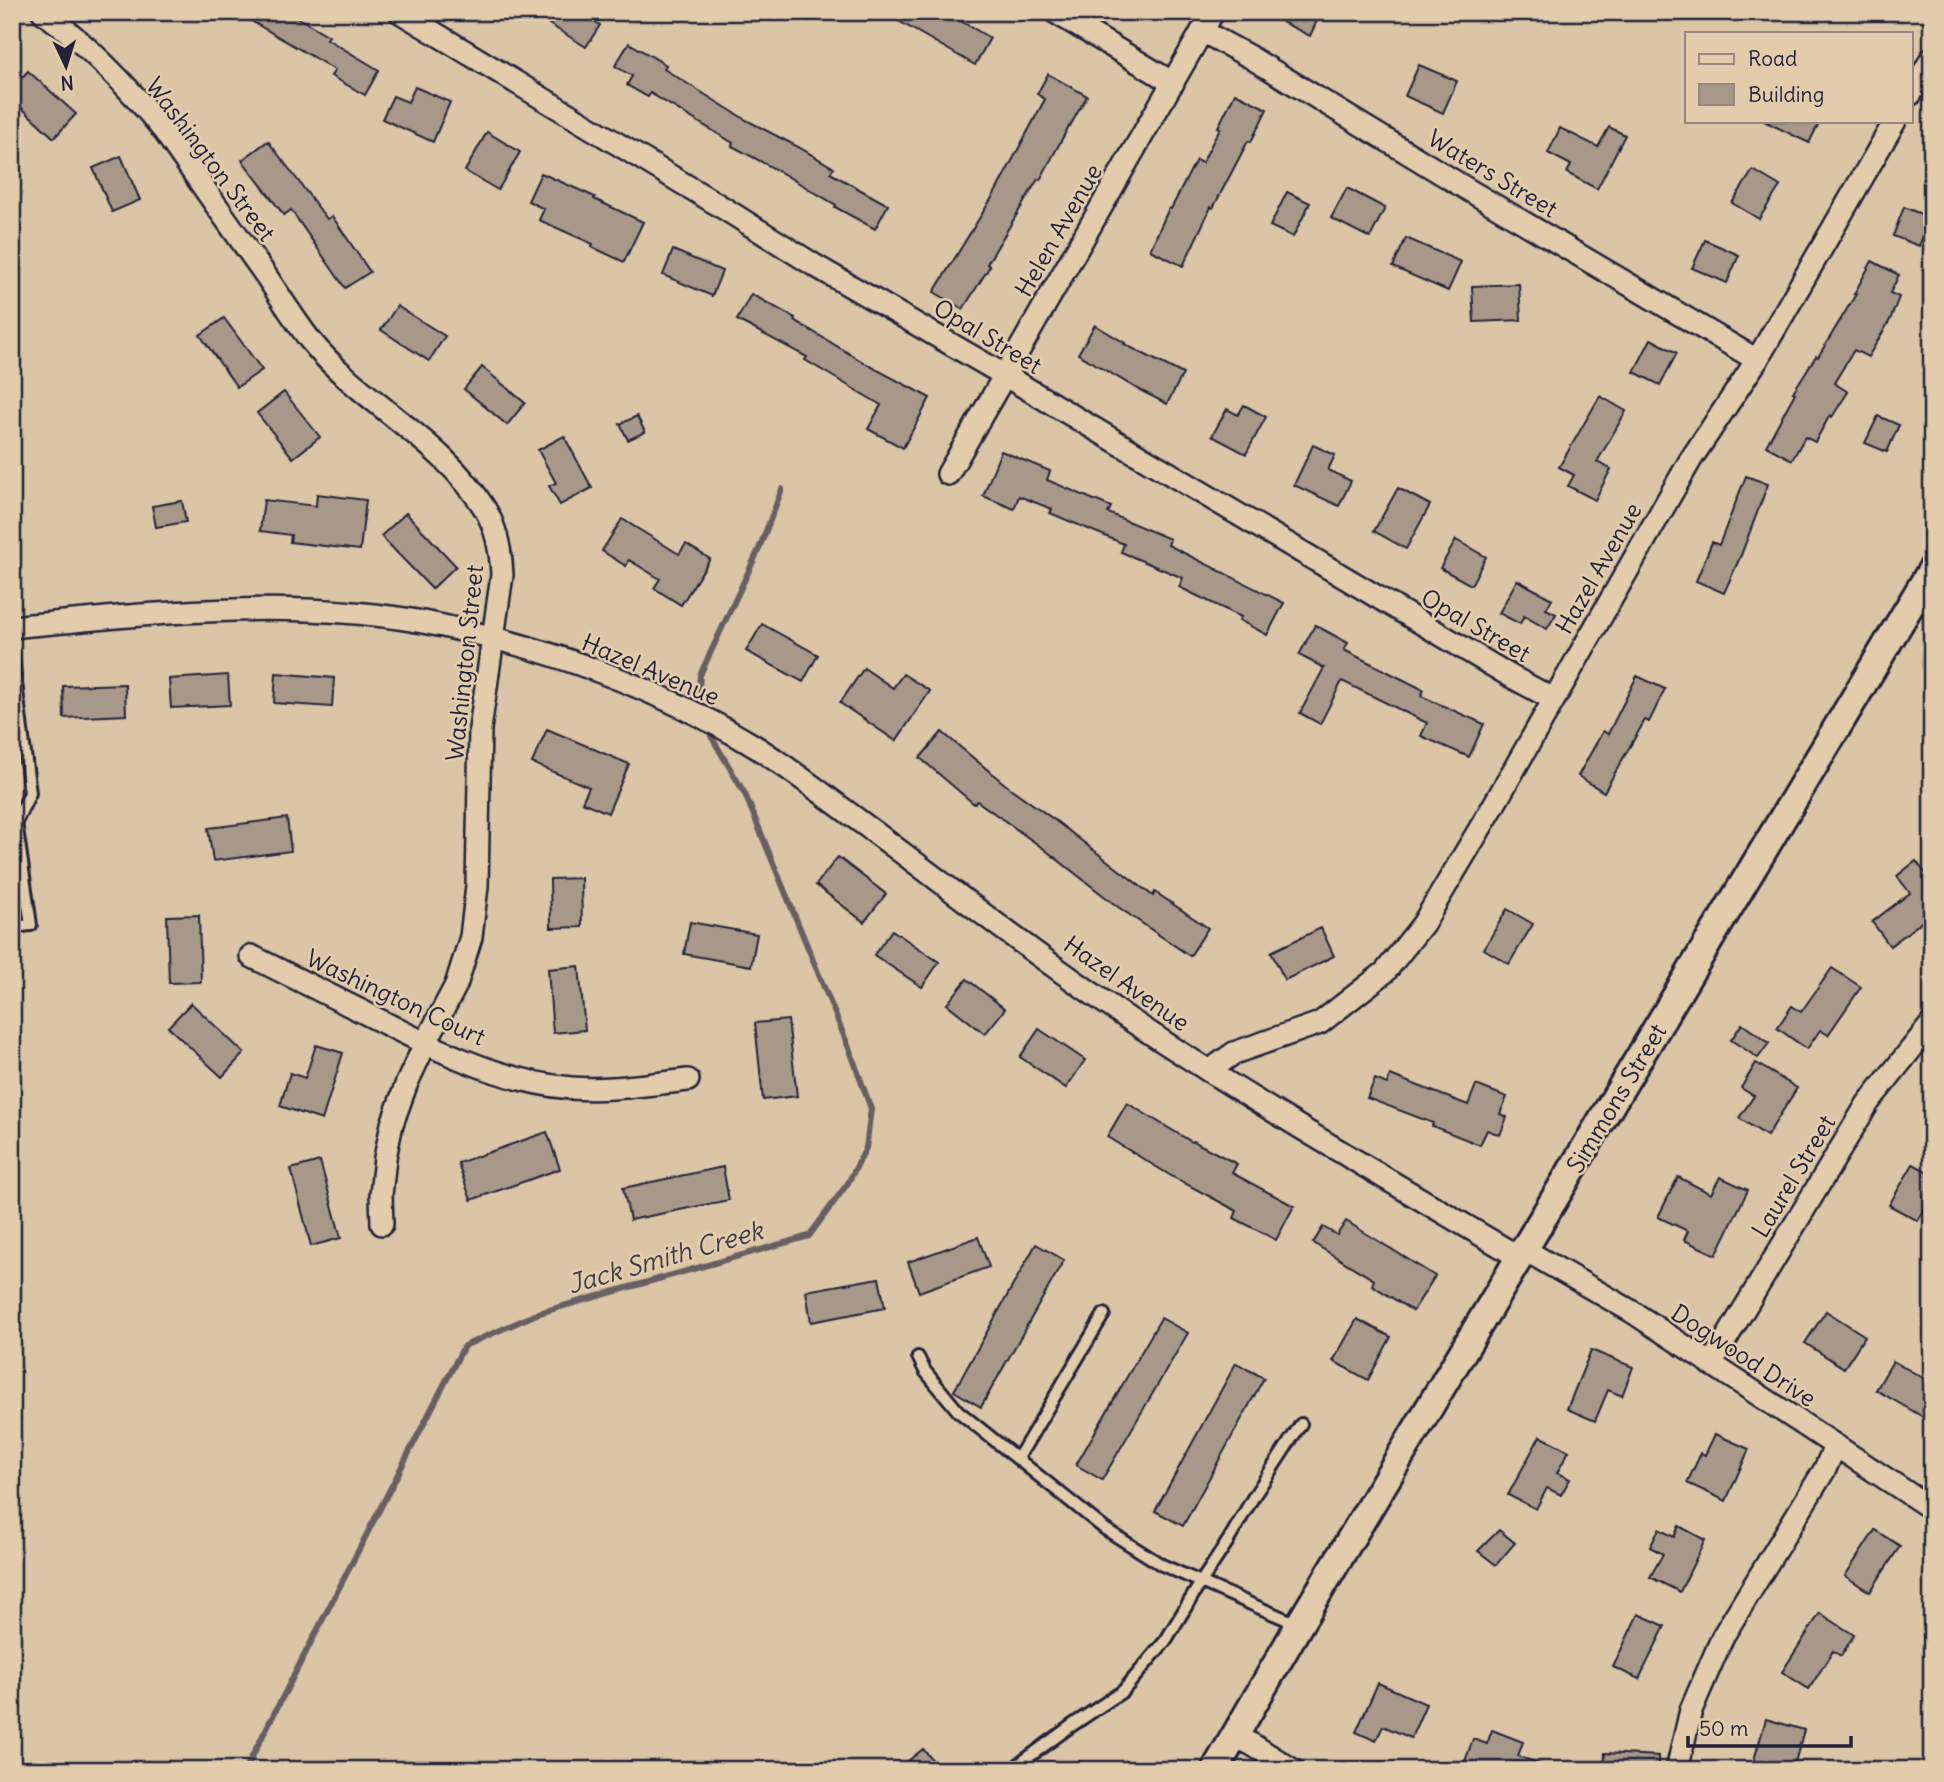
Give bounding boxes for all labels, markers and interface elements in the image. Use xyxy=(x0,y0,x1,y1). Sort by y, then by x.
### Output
north arrow xyxy=(32,32,102,102)
legend xyxy=(1685,32,1912,122)
text: Road xyxy=(1748,45,1797,72)
text: N xyxy=(60,71,75,95)
street label: Washington Street xyxy=(140,71,282,247)
text: Building xyxy=(1748,81,1824,108)
street label: Waters Street xyxy=(1423,123,1563,223)
street label: Helen Avenue xyxy=(1008,158,1108,302)
street label: Opal Street xyxy=(928,292,1048,380)
street label: Hazel Avenue xyxy=(1548,497,1648,639)
street label: Washington Street xyxy=(439,563,489,763)
street label: Opal Street xyxy=(1416,582,1536,668)
street label: Hazel Avenue xyxy=(578,627,724,711)
street label: Hazel Avenue xyxy=(1058,929,1196,1037)
street label: Washington Court xyxy=(302,942,490,1052)
street label: Simmons Street xyxy=(1560,1018,1672,1178)
street label: Laurel Street xyxy=(1745,1109,1841,1243)
water label: Jack Smith Creek xyxy=(564,1213,768,1301)
street label: Dogwood Drive xyxy=(1666,1297,1822,1413)
scale bar xyxy=(1688,1705,1851,1749)
text: 50 m xyxy=(1699,1715,1748,1742)

